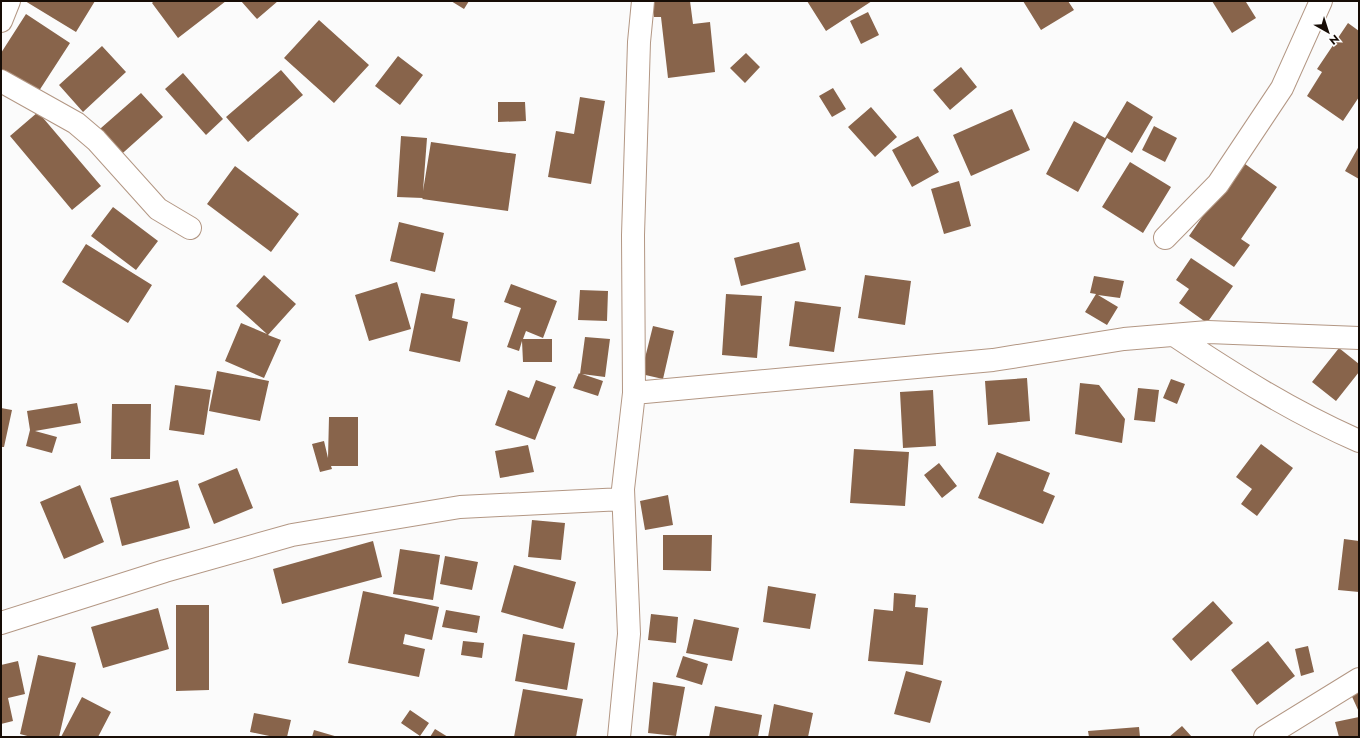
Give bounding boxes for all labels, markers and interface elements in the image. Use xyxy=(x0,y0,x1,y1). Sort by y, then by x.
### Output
north arrow xyxy=(1308,12,1348,52)
text: N xyxy=(1326,31,1343,49)

